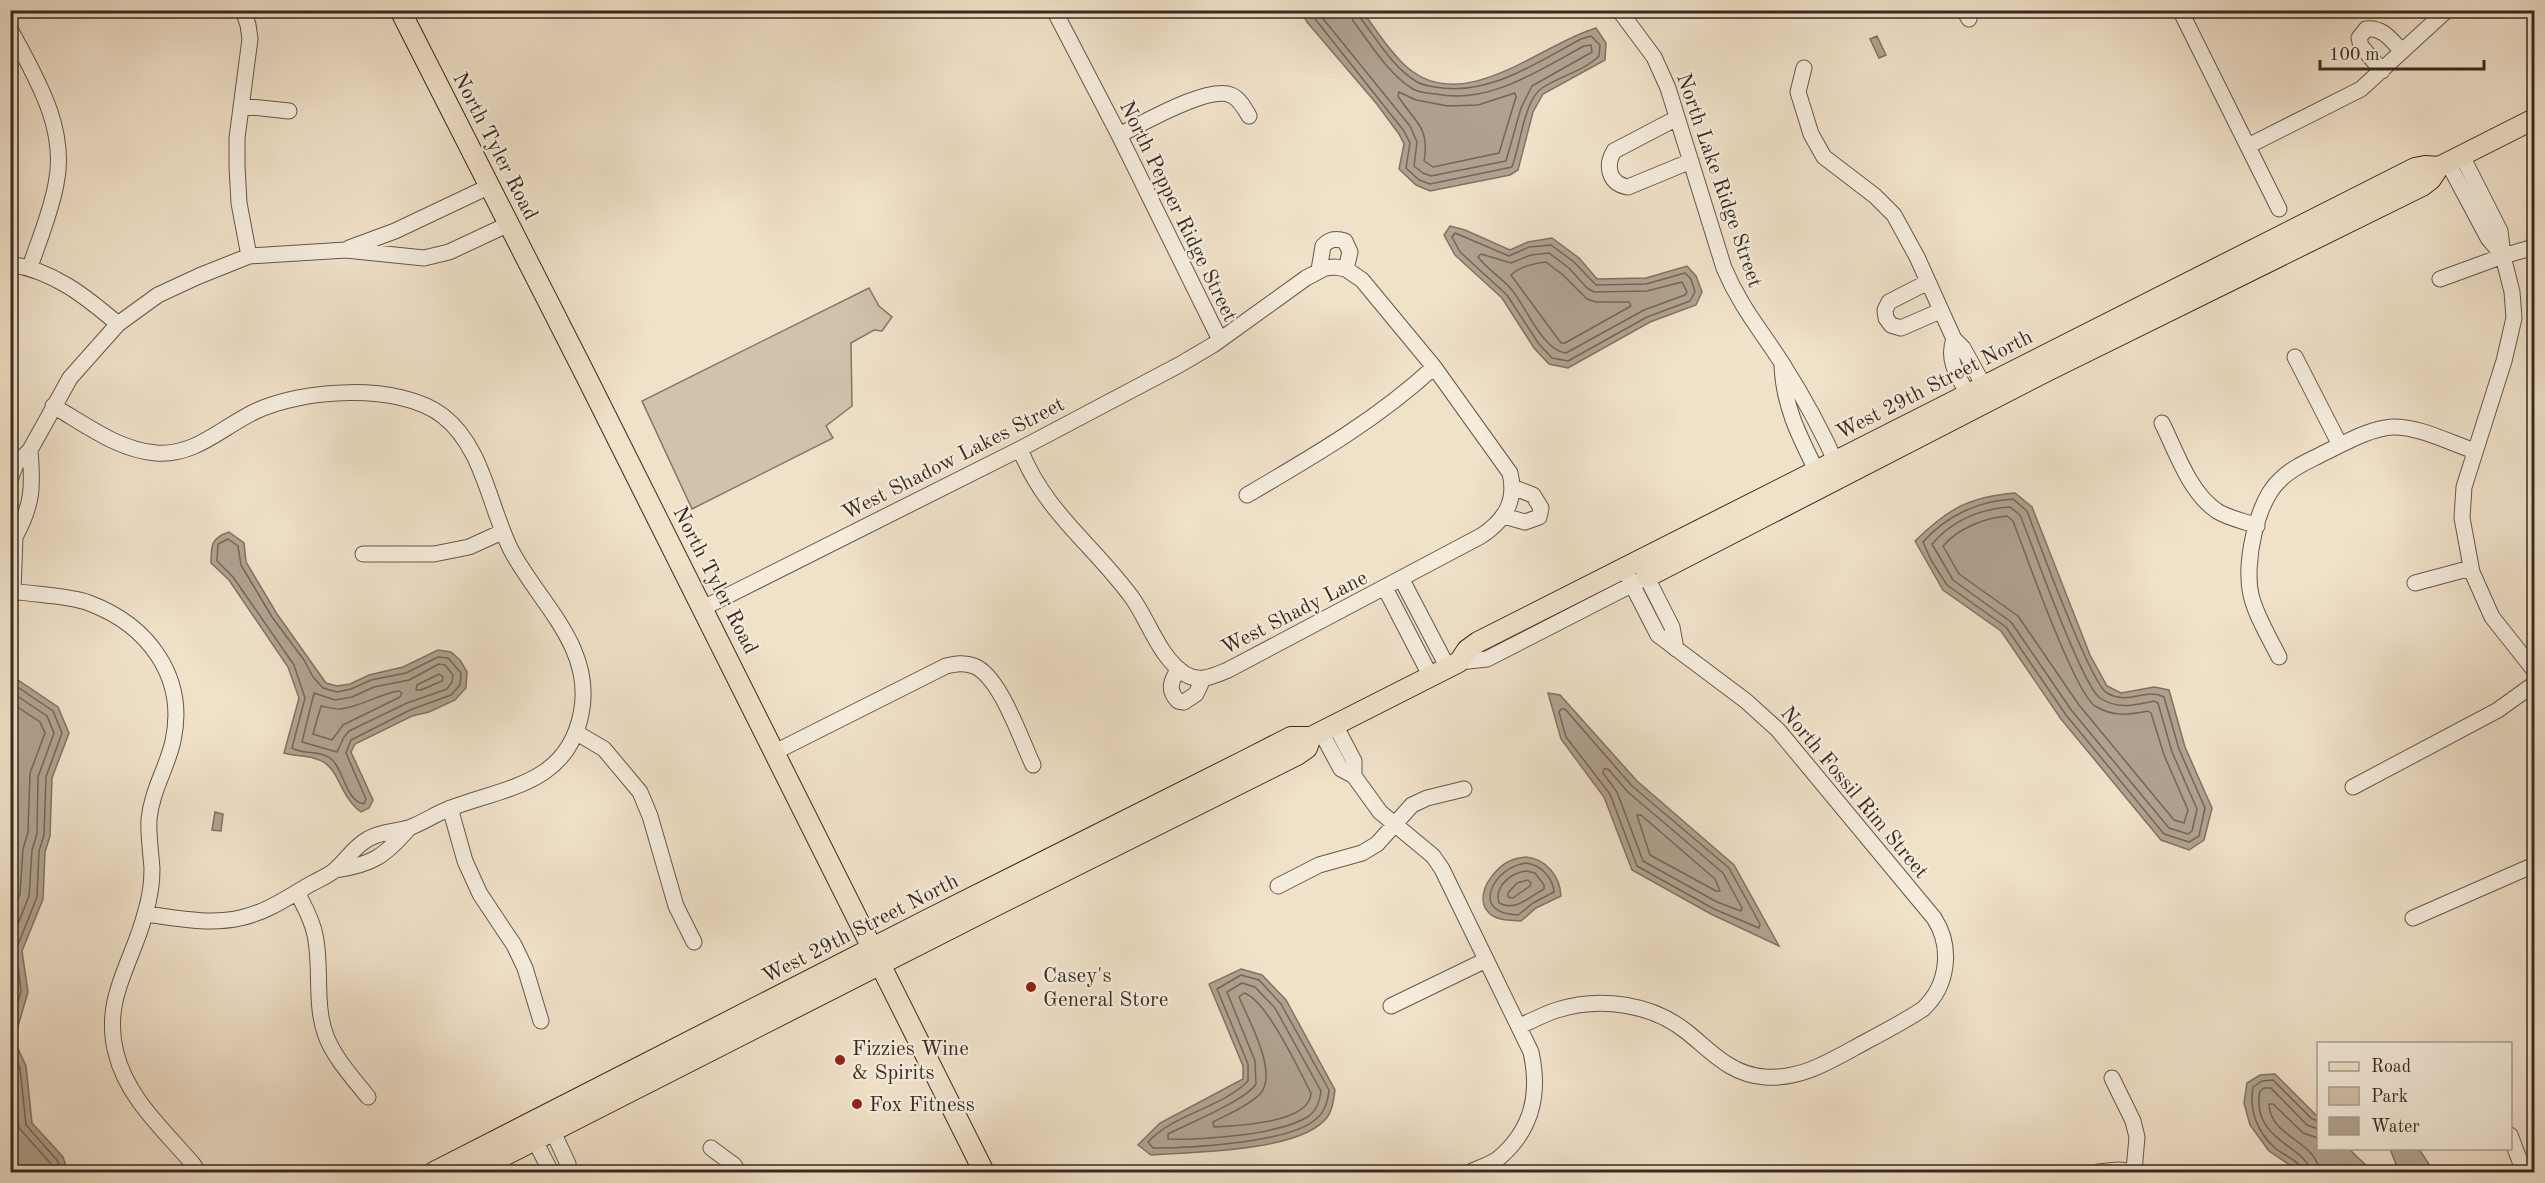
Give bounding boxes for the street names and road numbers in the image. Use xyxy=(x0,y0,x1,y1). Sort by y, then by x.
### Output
street label: North Tyler Road xyxy=(448,69,541,224)
street label: North Lake Ridge Street xyxy=(1672,71,1765,290)
street label: North Pepper Ridge Street xyxy=(1115,98,1240,325)
street label: West 29th Street North xyxy=(1833,327,2036,444)
street label: West Shadow Lakes Street xyxy=(839,394,1068,525)
street label: North Tyler Road xyxy=(668,503,761,658)
street label: West Shady Lane xyxy=(1218,568,1371,659)
street label: North Fossil Rim Street xyxy=(1776,703,1932,883)
street label: West 29th Street North xyxy=(759,871,962,988)

